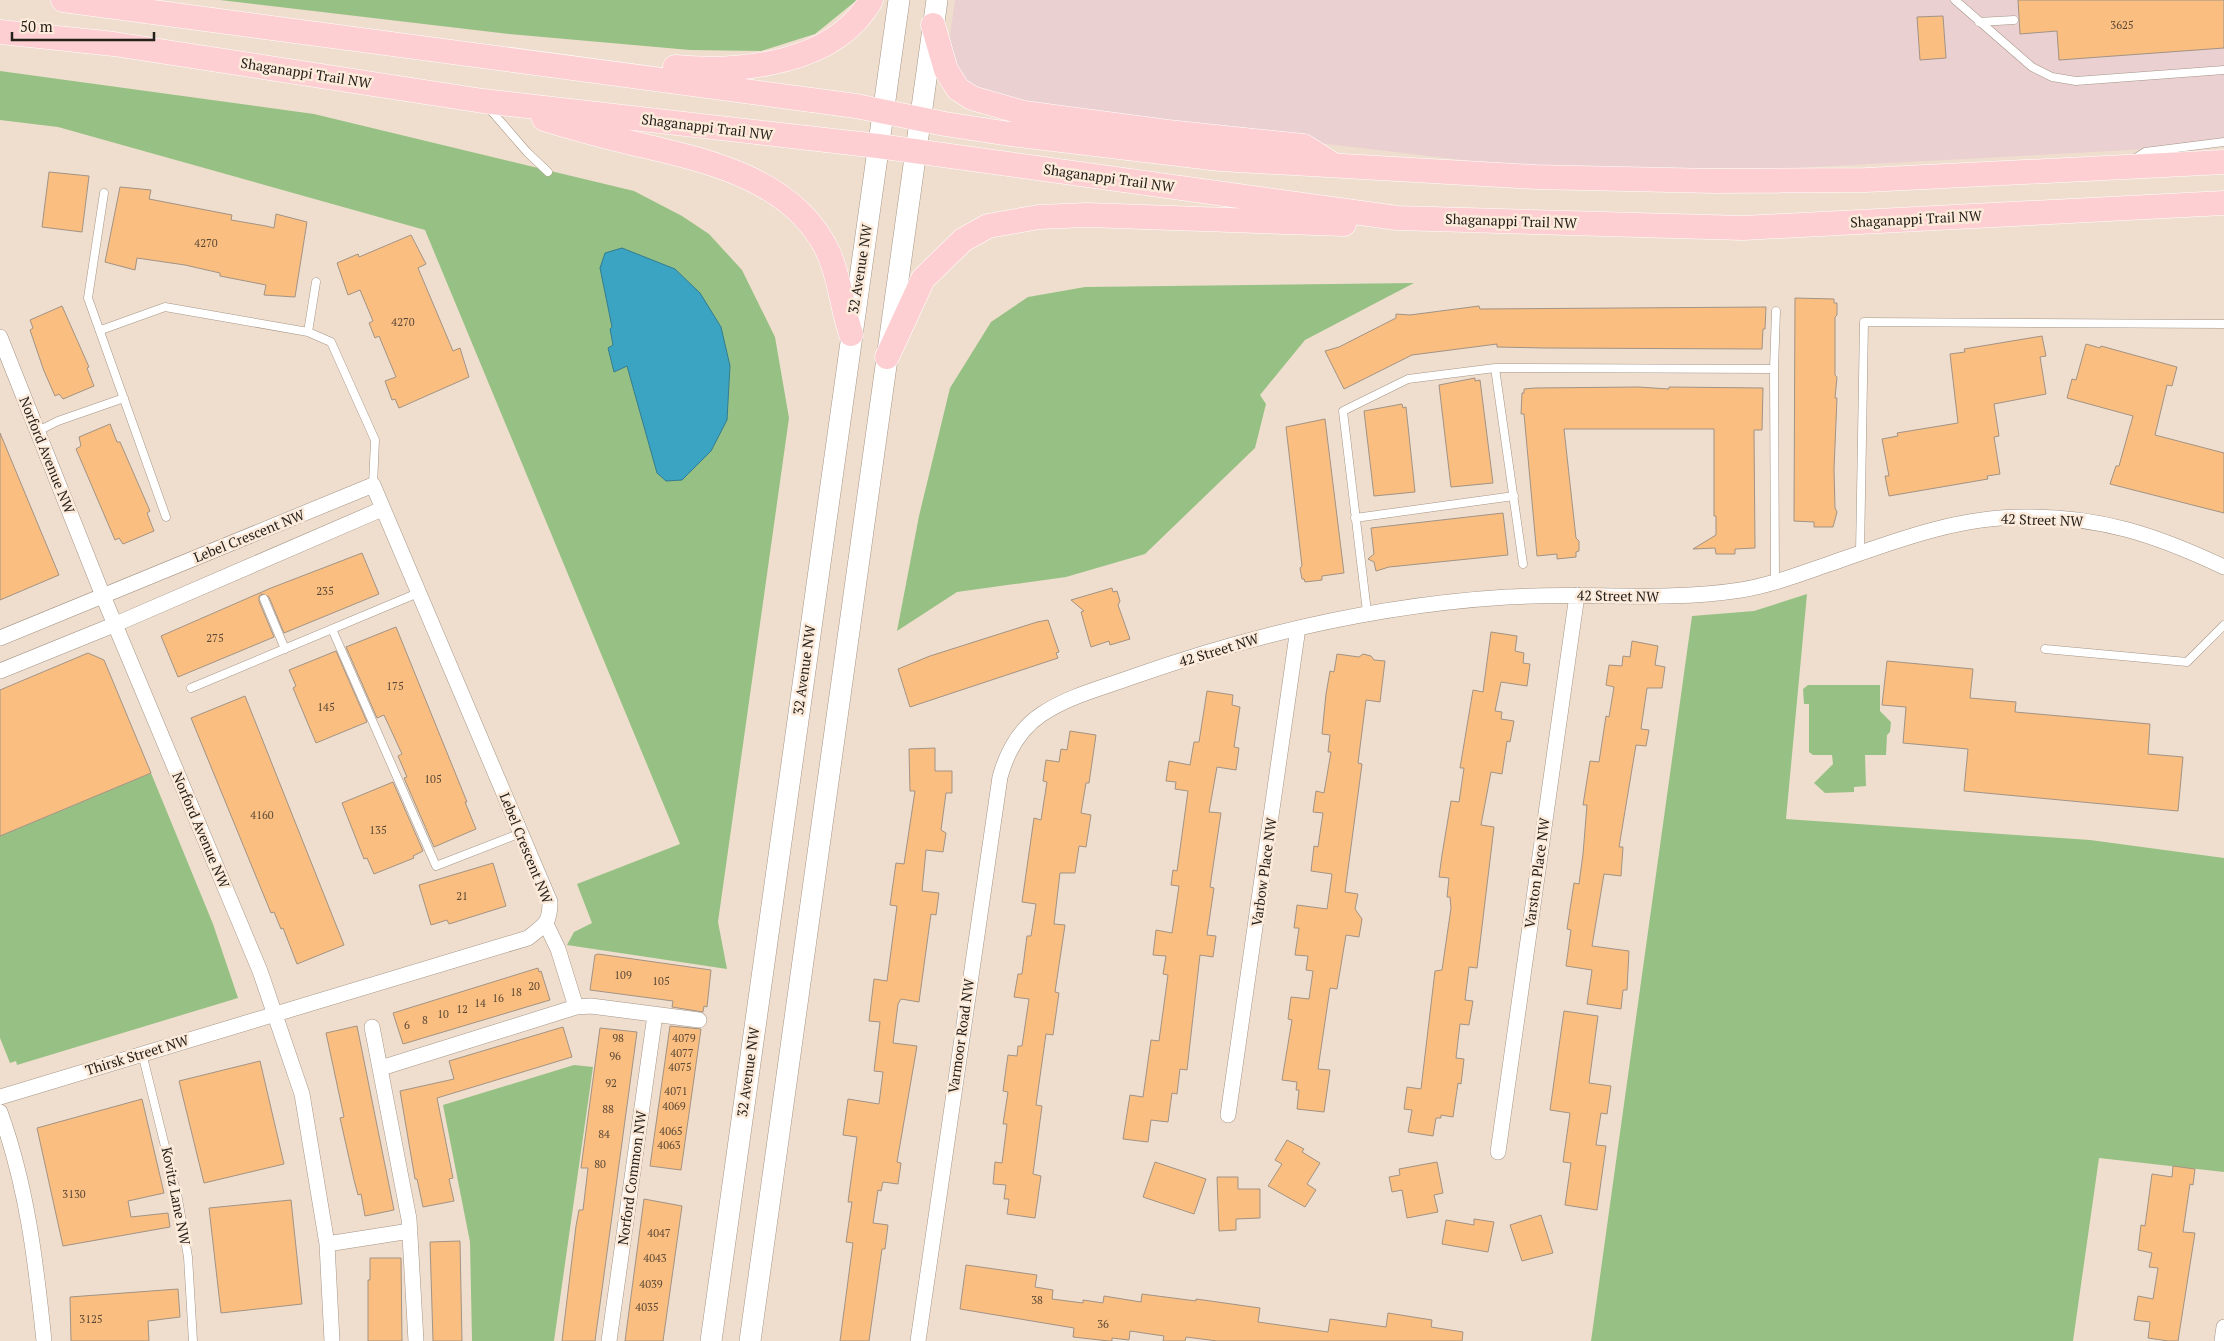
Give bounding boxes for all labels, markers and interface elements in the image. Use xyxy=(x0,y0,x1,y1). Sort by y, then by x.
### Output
scale bar xyxy=(12,10,155,42)
text: 50 m xyxy=(20,16,53,36)
house number: 3625 xyxy=(2110,18,2134,32)
street label: Shaganappi Trail NW xyxy=(239,53,374,92)
street label: Shaganappi Trail NW xyxy=(640,109,775,144)
street label: Shaganappi Trail NW xyxy=(1042,159,1177,196)
street label: Shaganappi Trail NW xyxy=(1850,206,1983,231)
street label: Shaganappi Trail NW xyxy=(1445,209,1578,232)
street label: 32 Avenue NW xyxy=(843,222,876,315)
house number: 4270 xyxy=(194,236,218,250)
house number: 4270 xyxy=(391,315,415,329)
street label: Norford Avenue NW xyxy=(15,394,80,517)
street label: Lebel Crescent NW xyxy=(191,504,308,566)
street label: 42 Street NW xyxy=(2001,509,2084,530)
house number: 235 xyxy=(316,584,334,598)
street label: 42 Street NW xyxy=(1577,585,1660,606)
street label: 32 Avenue NW xyxy=(788,623,819,716)
street label: 42 Street NW xyxy=(1177,628,1262,671)
house number: 275 xyxy=(206,631,224,645)
house number: 175 xyxy=(386,679,404,693)
house number: 145 xyxy=(317,700,335,714)
street label: Norford Avenue NW xyxy=(168,769,235,892)
house number: 105 xyxy=(424,772,442,786)
street label: Lebel Crescent NW xyxy=(496,790,558,907)
house number: 4160 xyxy=(250,808,274,822)
street label: Varbow Place NW xyxy=(1246,816,1281,927)
street label: Varston Place NW xyxy=(1519,816,1554,929)
house number: 135 xyxy=(369,823,387,837)
house number: 21 xyxy=(456,889,468,903)
house number: 109 xyxy=(614,968,632,982)
house number: 105 xyxy=(652,974,670,988)
street label: Varmoor Road NW xyxy=(943,977,978,1094)
house number: 20 xyxy=(528,979,540,993)
house number: 18 xyxy=(510,985,522,999)
house number: 16 xyxy=(492,991,504,1005)
house number: 14 xyxy=(474,996,486,1010)
house number: 12 xyxy=(456,1002,468,1016)
house number: 10 xyxy=(437,1007,449,1021)
house number: 8 xyxy=(422,1013,428,1027)
house number: 6 xyxy=(404,1018,410,1032)
street label: 32 Avenue NW xyxy=(732,1025,763,1118)
street label: Thirsk Street NW xyxy=(83,1029,192,1079)
house number: 98 xyxy=(612,1031,624,1045)
house number: 4079 xyxy=(672,1031,696,1045)
house number: 4077 xyxy=(670,1046,694,1060)
house number: 96 xyxy=(609,1049,621,1063)
house number: 4075 xyxy=(668,1060,692,1074)
house number: 92 xyxy=(605,1076,617,1090)
house number: 4071 xyxy=(664,1084,688,1098)
house number: 4069 xyxy=(662,1099,686,1113)
house number: 88 xyxy=(602,1102,614,1116)
street label: Norford Common NW xyxy=(613,1109,650,1246)
house number: 4065 xyxy=(659,1124,683,1138)
house number: 84 xyxy=(598,1127,610,1141)
house number: 4063 xyxy=(657,1138,681,1152)
street label: Kovitz Lane NW xyxy=(158,1145,195,1247)
house number: 80 xyxy=(594,1157,606,1171)
house number: 3130 xyxy=(62,1187,86,1201)
house number: 4047 xyxy=(647,1226,671,1240)
house number: 4043 xyxy=(643,1251,667,1265)
house number: 4039 xyxy=(639,1277,663,1291)
house number: 38 xyxy=(1031,1293,1043,1307)
house number: 4035 xyxy=(635,1300,659,1314)
house number: 3125 xyxy=(79,1312,103,1326)
house number: 36 xyxy=(1097,1317,1109,1331)

